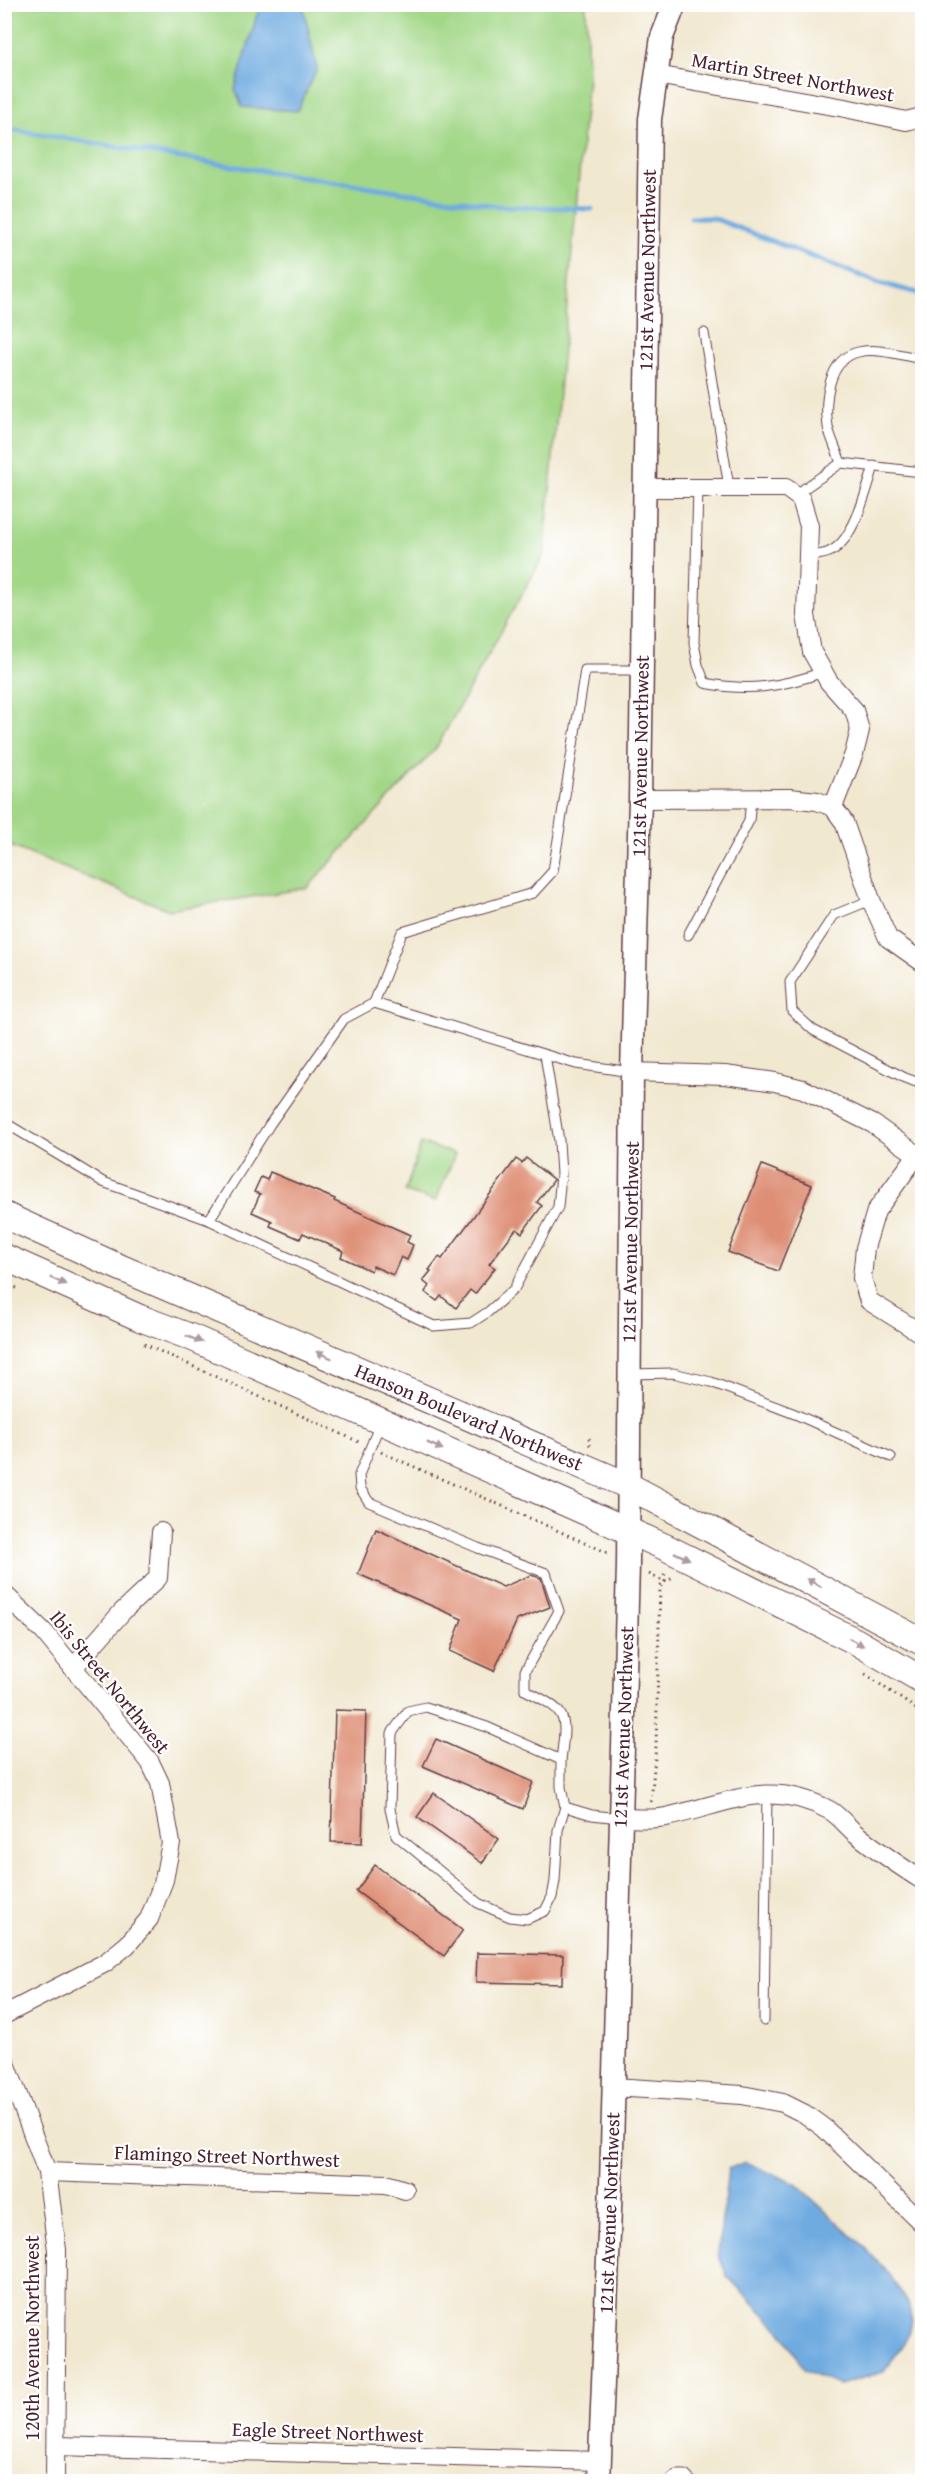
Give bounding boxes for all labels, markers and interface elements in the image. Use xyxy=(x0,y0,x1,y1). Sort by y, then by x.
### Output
street label: Martin Street Northwest xyxy=(689,44,897,109)
street label: 121st Avenue Northwest xyxy=(630,169,663,371)
street label: 121st Avenue Northwest xyxy=(623,655,656,857)
street label: 121st Avenue Northwest xyxy=(613,1141,646,1343)
one-way arrow xyxy=(49,1277,67,1286)
one-way arrow xyxy=(185,1335,203,1344)
one-way arrow xyxy=(315,1350,333,1360)
street label: Hanson Boulevard Northwest xyxy=(351,1355,588,1478)
one-way arrow xyxy=(426,1441,444,1451)
one-way arrow xyxy=(673,1551,690,1560)
one-way arrow xyxy=(805,1578,822,1588)
street label: Ibis Street Northwest xyxy=(43,1604,177,1760)
street label: 121st Avenue Northwest xyxy=(604,1625,641,1829)
one-way arrow xyxy=(848,1637,865,1647)
street label: 121st Avenue Northwest xyxy=(590,2111,627,2315)
street label: Flamingo Street Northwest xyxy=(114,2137,340,2174)
street label: 120th Avenue Northwest xyxy=(17,2235,46,2441)
street label: Eagle Street Northwest xyxy=(232,2414,424,2449)

